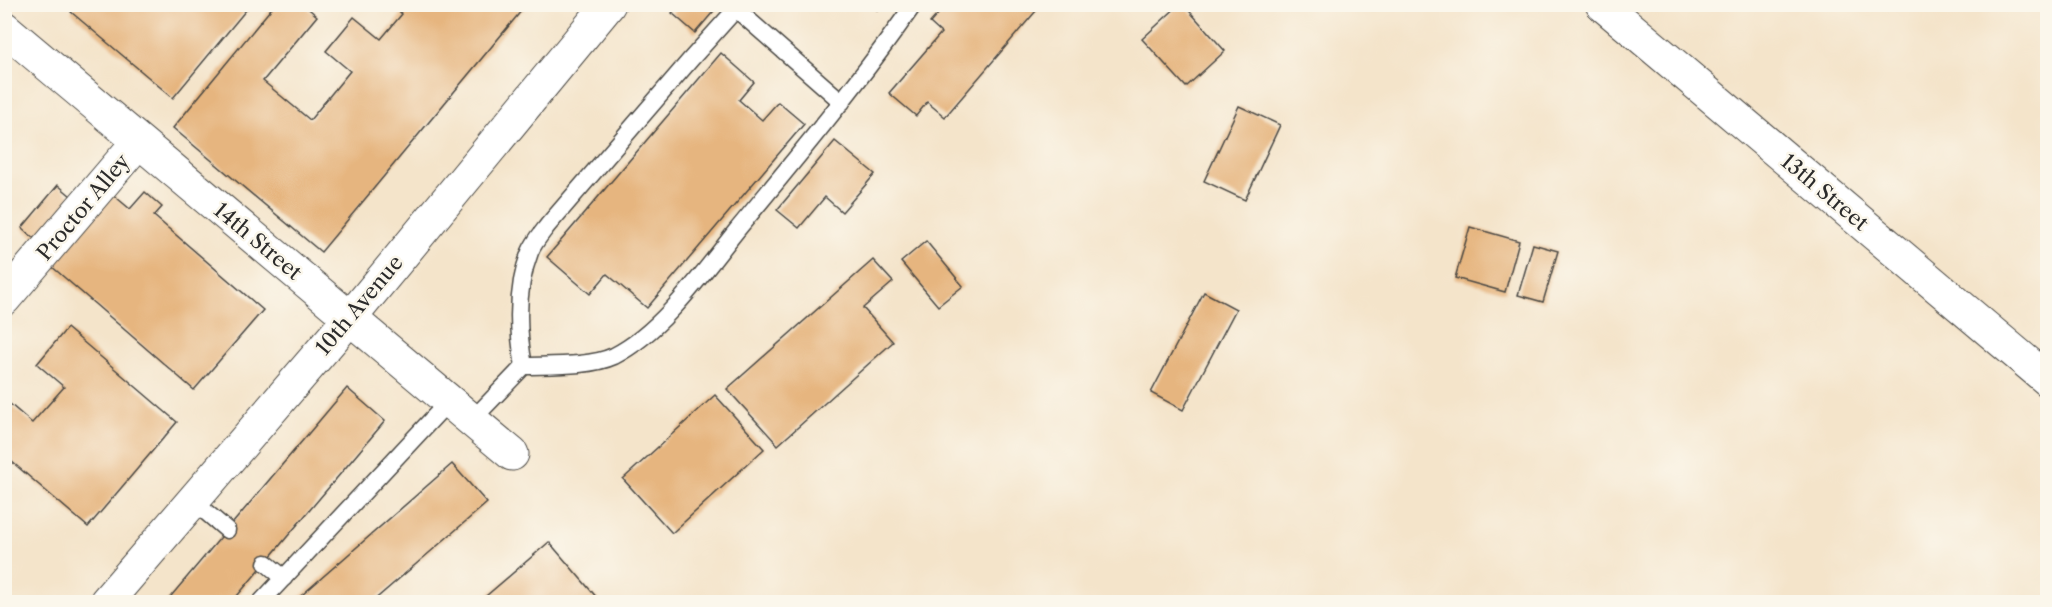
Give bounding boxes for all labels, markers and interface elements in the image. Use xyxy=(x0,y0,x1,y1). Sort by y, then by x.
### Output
street label: 13th Street xyxy=(1776,148,1874,236)
street label: Proctor Alley xyxy=(31,149,135,265)
street label: 14th Street xyxy=(209,197,307,285)
street label: 10th Avenue xyxy=(310,250,408,360)

